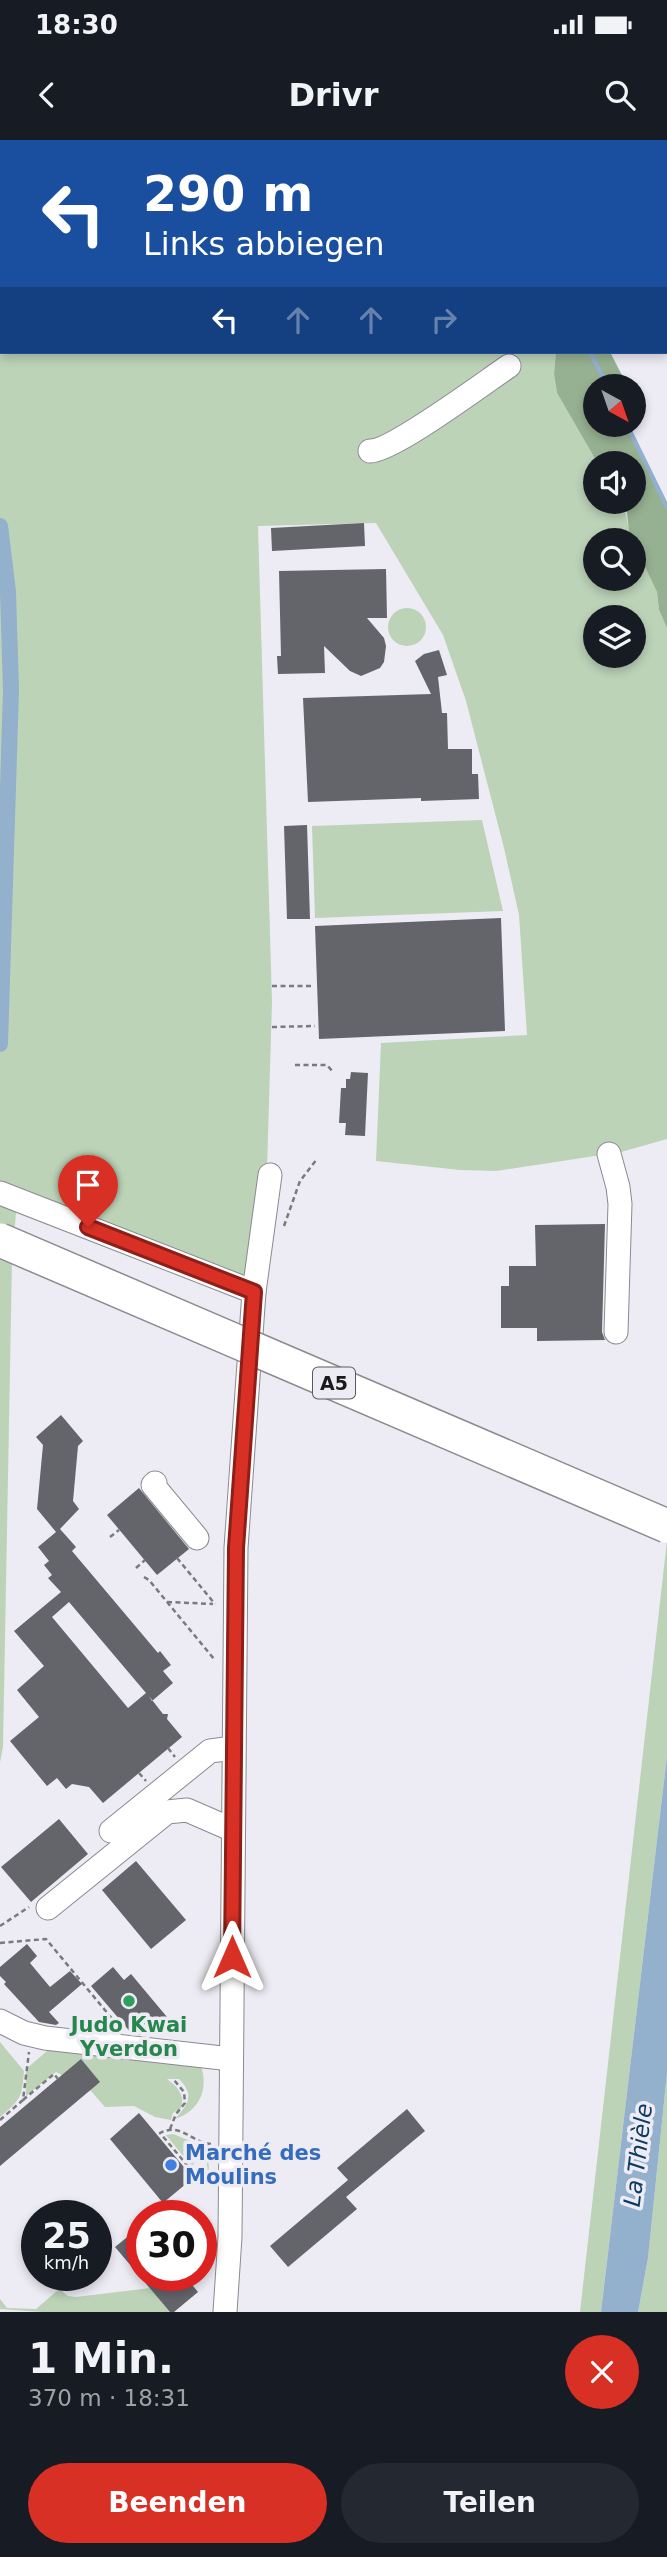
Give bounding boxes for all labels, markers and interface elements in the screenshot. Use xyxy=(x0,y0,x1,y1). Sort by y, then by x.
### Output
text: 18:30 xyxy=(35,10,118,40)
icon: back xyxy=(28,76,66,114)
text: Drivr xyxy=(289,76,378,114)
icon: search xyxy=(601,76,639,114)
text: 290 m xyxy=(143,166,313,223)
icon: left xyxy=(28,168,119,259)
text: Links abbiegen xyxy=(143,225,384,263)
icon: left xyxy=(206,301,244,339)
icon: ahead xyxy=(279,301,317,339)
icon: ahead xyxy=(352,301,390,339)
icon: right xyxy=(425,301,463,339)
north arrow xyxy=(583,374,646,438)
map controls xyxy=(583,374,646,668)
button: sound xyxy=(583,451,646,514)
button: search xyxy=(583,528,646,591)
button: layers xyxy=(583,605,646,668)
pin xyxy=(58,1155,118,1227)
icon: arrive xyxy=(69,1166,107,1204)
road number: A5 xyxy=(313,1368,355,1399)
position arrow xyxy=(195,1920,269,1994)
marker: Judo Kwai Yverdon xyxy=(121,1993,137,2009)
place label: Judo Kwai Yverdon xyxy=(69,2013,187,2061)
water label: La Thièle xyxy=(619,2102,657,2208)
place label: Marché des Moulins xyxy=(185,2141,321,2189)
marker: Marché des Moulins xyxy=(163,2157,179,2173)
speed limit sign: 30 xyxy=(126,2200,217,2291)
text: 25 xyxy=(42,2216,91,2256)
text: km/h xyxy=(44,2252,89,2273)
text: 1 Min. xyxy=(28,2334,174,2383)
button: close xyxy=(565,2335,639,2409)
text: 370 m · 18:31 xyxy=(28,2385,190,2411)
button: Beenden xyxy=(28,2463,327,2543)
button: Teilen xyxy=(341,2463,639,2543)

